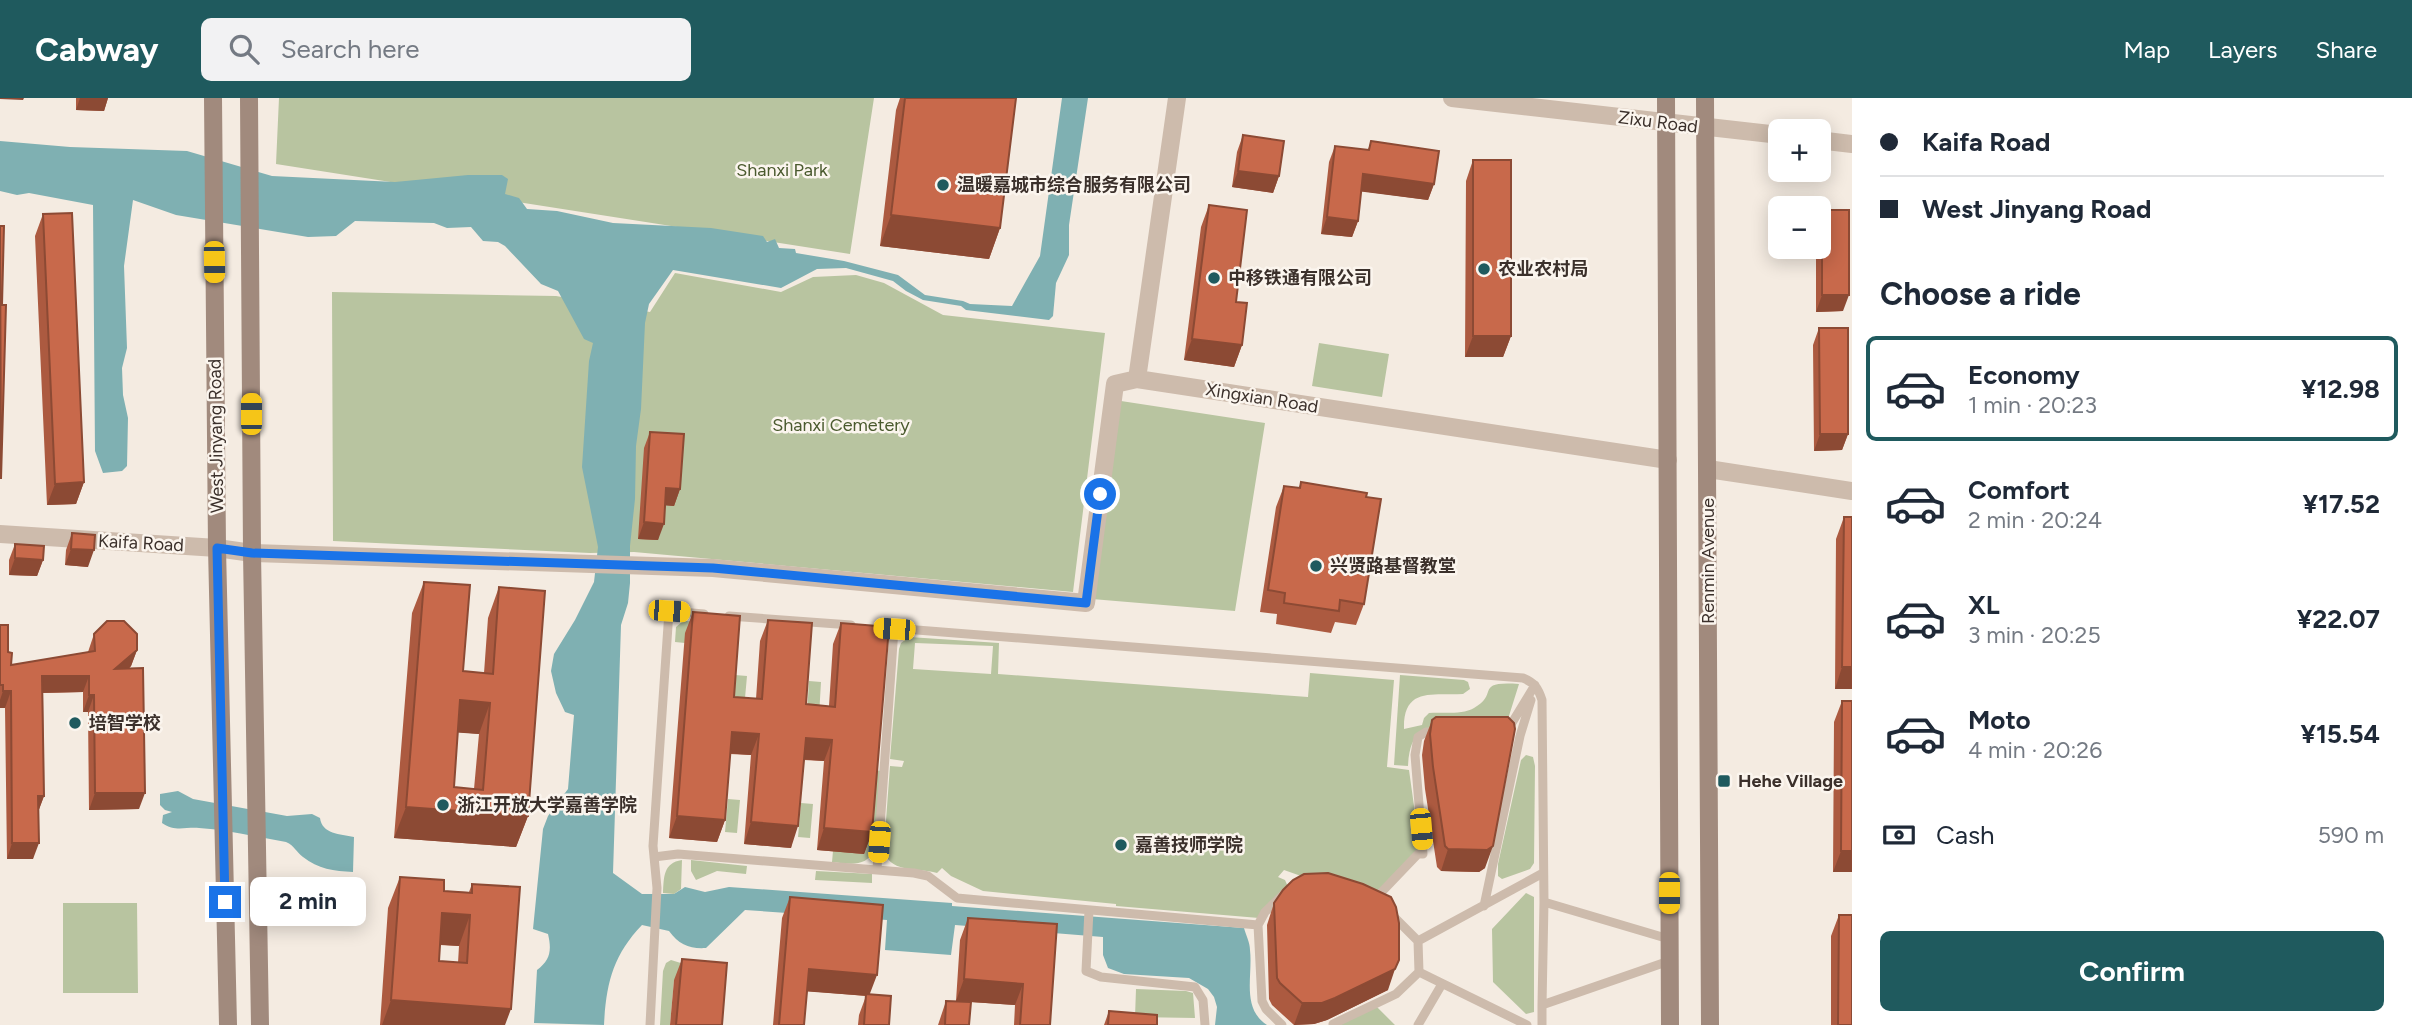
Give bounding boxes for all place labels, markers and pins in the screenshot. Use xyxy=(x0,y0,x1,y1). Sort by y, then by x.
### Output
place label: 温暖嘉城市综合服务有限公司 xyxy=(957,174,1191,196)
marker: 温暖嘉城市综合服务有限公司 xyxy=(935,177,951,193)
place label: 农业农村局 xyxy=(1498,258,1588,280)
marker: 农业农村局 xyxy=(1476,261,1492,277)
place label: 中移铁通有限公司 xyxy=(1228,267,1372,289)
marker: 中移铁通有限公司 xyxy=(1206,270,1222,286)
place label: 兴贤路基督教堂 xyxy=(1330,555,1456,577)
marker: 兴贤路基督教堂 xyxy=(1308,558,1324,574)
place label: 培智学校 xyxy=(89,712,161,734)
marker: 培智学校 xyxy=(67,715,83,731)
place label: Hehe Village xyxy=(1738,770,1843,792)
marker: Hehe Village xyxy=(1716,773,1732,789)
place label: 浙江开放大学嘉善学院 xyxy=(457,794,637,816)
marker: 浙江开放大学嘉善学院 xyxy=(435,797,451,813)
place label: 嘉善技师学院 xyxy=(1135,834,1243,856)
marker: 嘉善技师学院 xyxy=(1113,837,1129,853)

